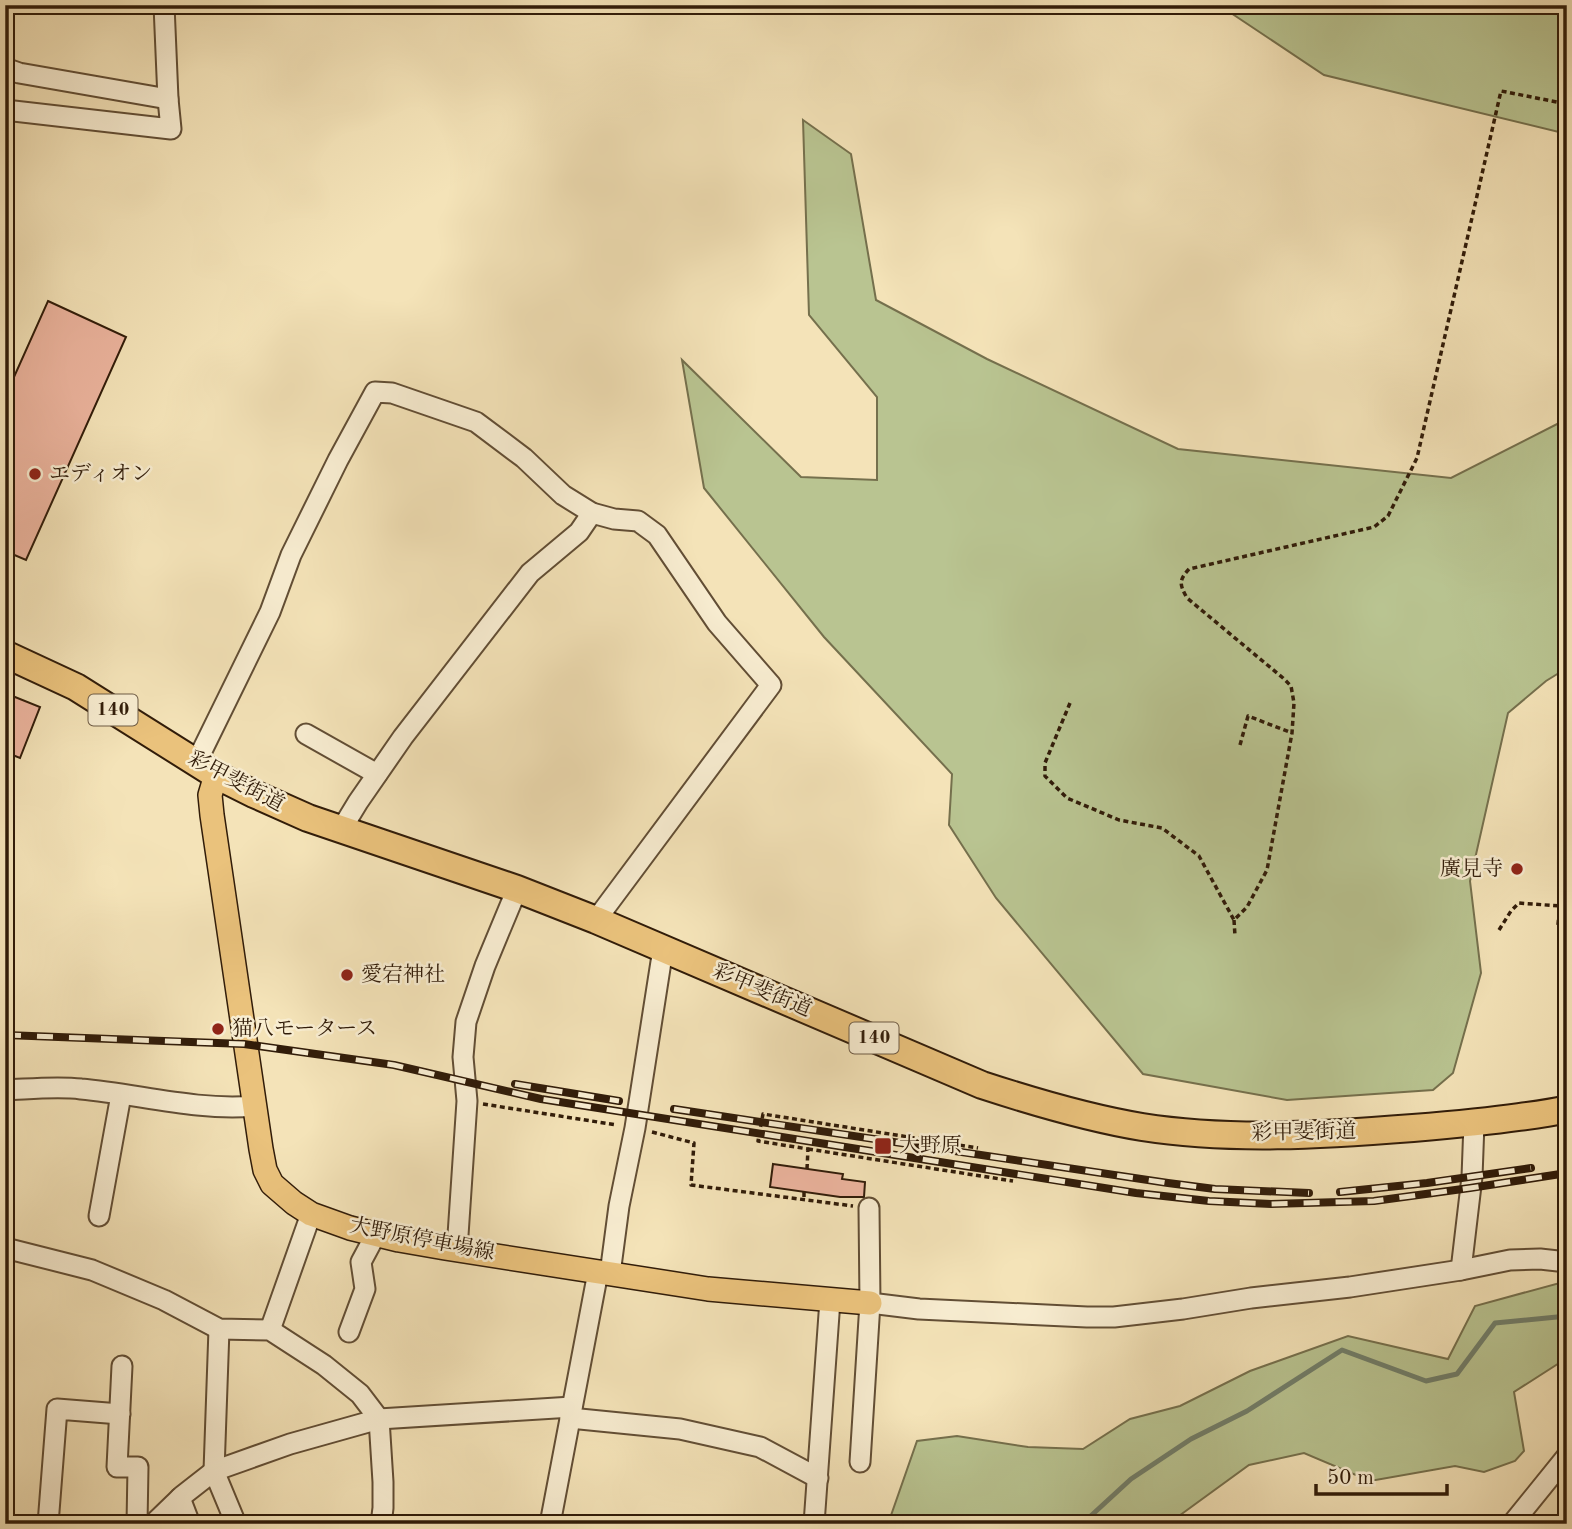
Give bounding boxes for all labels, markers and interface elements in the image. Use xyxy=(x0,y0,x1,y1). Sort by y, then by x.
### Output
place label: エディオン xyxy=(49,462,152,485)
marker: エディオン xyxy=(27,466,43,482)
road number: 140 xyxy=(88,694,138,726)
street label: 彩甲斐街道 xyxy=(185,746,288,816)
place label: 廣見寺 xyxy=(1440,857,1503,880)
marker: 廣見寺 xyxy=(1509,861,1525,877)
street label: 彩甲斐街道 xyxy=(710,959,815,1021)
place label: 愛宕神社 xyxy=(361,963,445,986)
marker: 愛宕神社 xyxy=(339,967,355,983)
place label: 猫八モータース xyxy=(232,1017,377,1040)
marker: 猫八モータース xyxy=(210,1021,226,1037)
road number: 140 xyxy=(850,1022,898,1054)
street label: 彩甲斐街道 xyxy=(1251,1120,1357,1144)
place label: 大野原 xyxy=(899,1134,962,1157)
marker: 大野原 xyxy=(873,1136,893,1156)
street label: 大野原停車場線 xyxy=(348,1214,497,1264)
scale bar xyxy=(1316,1452,1448,1496)
text: 50 m xyxy=(1327,1468,1374,1489)

